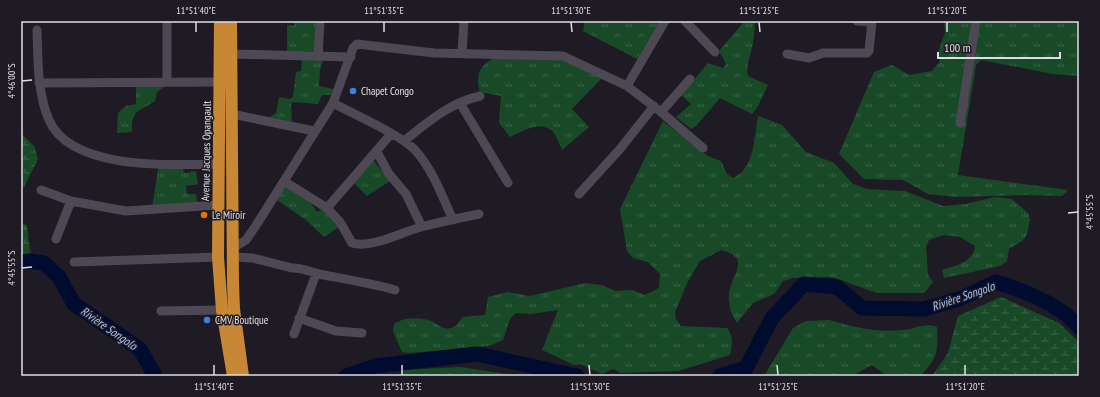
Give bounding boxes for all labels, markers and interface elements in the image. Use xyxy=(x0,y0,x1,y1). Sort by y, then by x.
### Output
text: 11°51'40"E xyxy=(176,4,216,17)
text: 11°51'35"E xyxy=(364,4,404,17)
text: 11°51'30"E xyxy=(551,4,591,17)
text: 11°51'25"E xyxy=(739,4,779,17)
text: 11°51'20"E xyxy=(927,4,967,17)
scale bar xyxy=(938,34,1060,60)
text: 100 m xyxy=(944,40,971,55)
text: 4°46'00"S xyxy=(5,64,18,98)
place label: Chapet Congo xyxy=(361,84,414,98)
marker: Chapet Congo xyxy=(348,86,358,96)
street label: Avenue Jacques Opangault xyxy=(198,101,214,201)
text: 4°45'55"S xyxy=(1083,195,1096,229)
place label: Le Miroir xyxy=(212,208,246,222)
marker: Le Miroir xyxy=(199,210,209,220)
text: 4°45'55"S xyxy=(5,251,18,285)
water label: Rivière Songolo xyxy=(930,278,997,314)
water label: Rivière Songolo xyxy=(78,303,141,353)
place label: CMV Boutique xyxy=(215,313,269,327)
marker: CMV Boutique xyxy=(202,315,212,325)
text: 11°51'40"E xyxy=(194,380,234,393)
text: 11°51'35"E xyxy=(382,380,422,393)
text: 11°51'30"E xyxy=(570,380,610,393)
text: 11°51'25"E xyxy=(758,380,798,393)
text: 11°51'20"E xyxy=(945,380,985,393)

